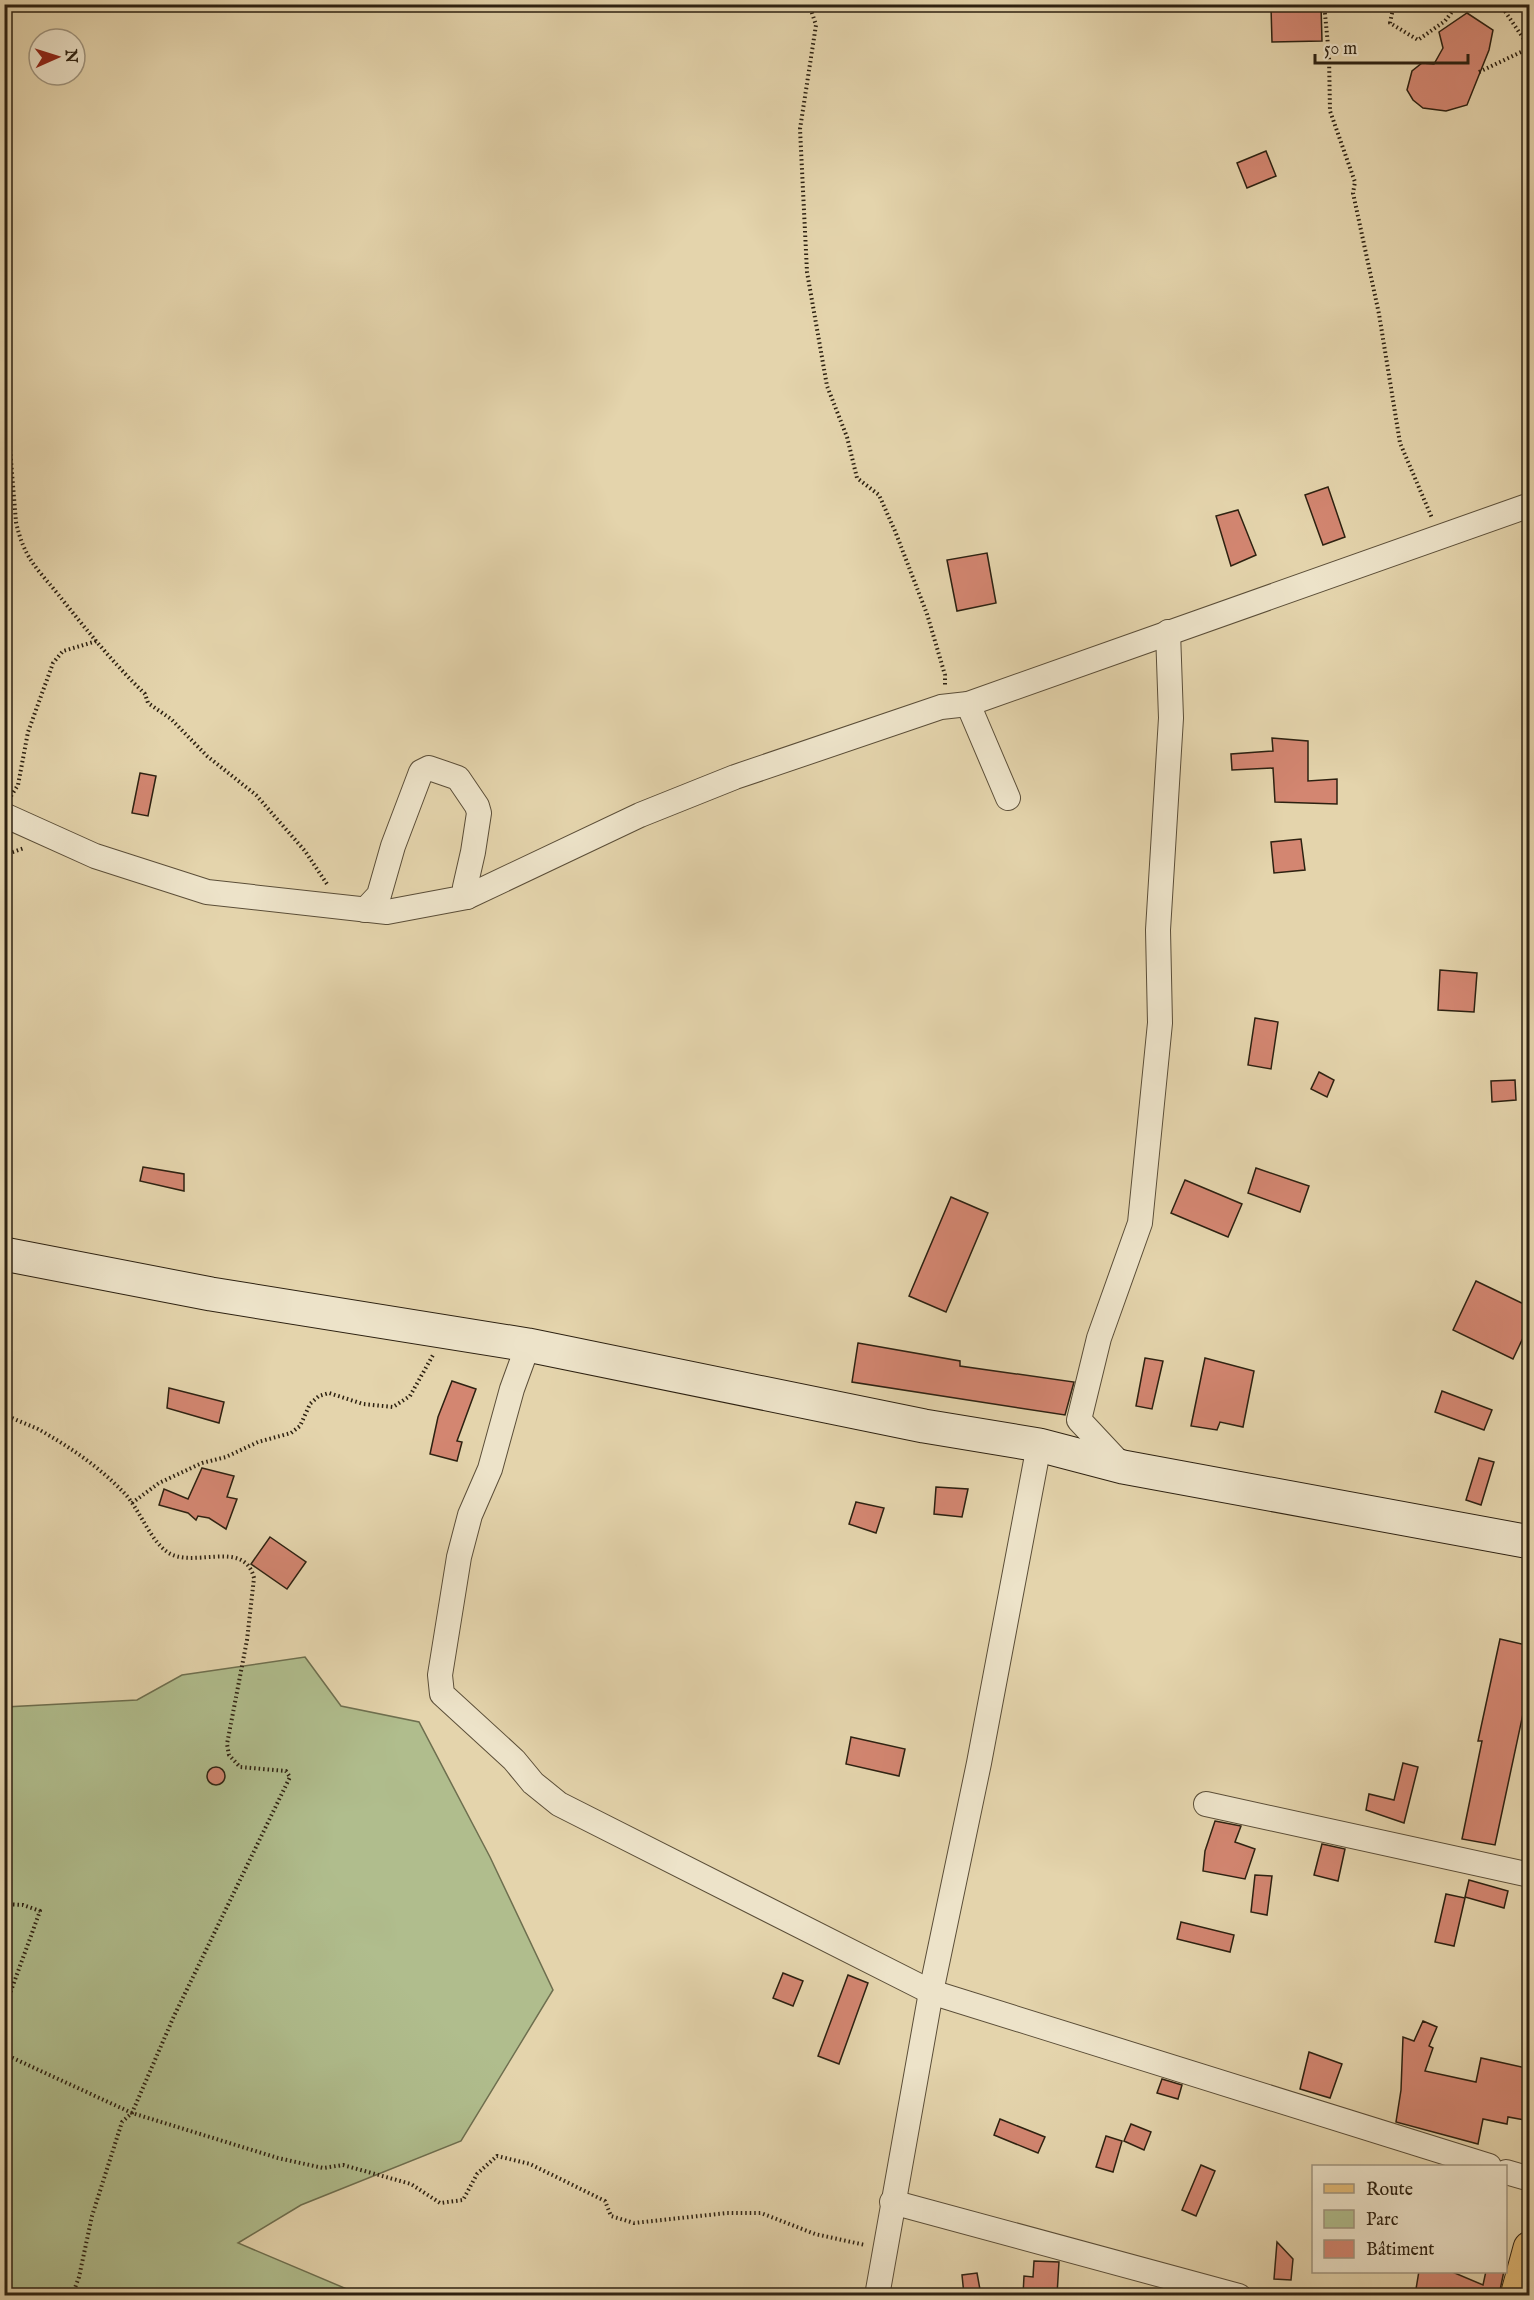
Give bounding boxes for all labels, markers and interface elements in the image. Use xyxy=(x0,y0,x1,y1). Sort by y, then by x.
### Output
north arrow xyxy=(27,27,87,87)
scale bar xyxy=(1315,27,1468,65)
text: 50 m xyxy=(1324,38,1357,61)
text: N xyxy=(60,48,80,64)
legend xyxy=(1312,2165,1507,2273)
text: Route xyxy=(1366,2179,1413,2202)
text: Parc xyxy=(1366,2209,1399,2232)
text: Bâtiment xyxy=(1366,2239,1435,2262)

